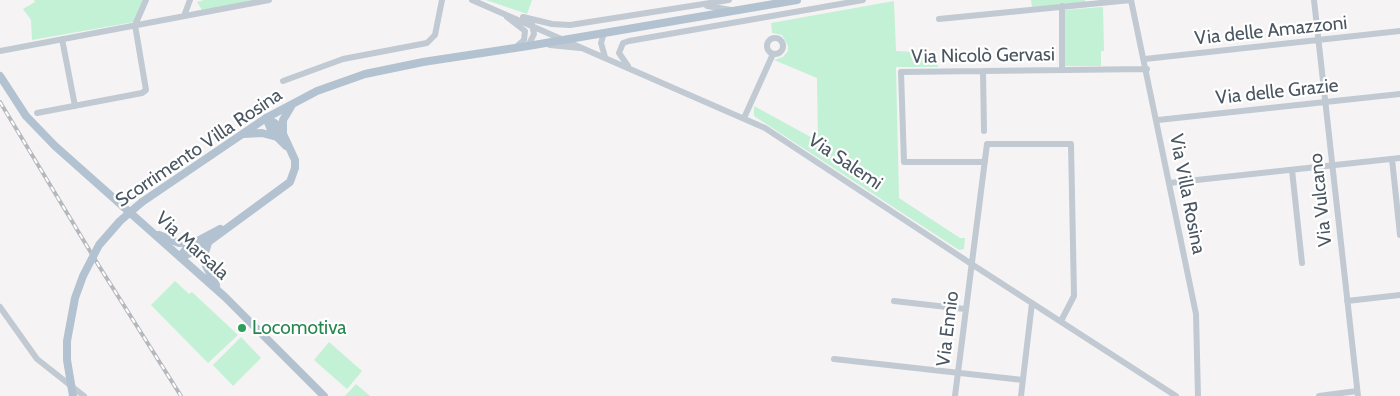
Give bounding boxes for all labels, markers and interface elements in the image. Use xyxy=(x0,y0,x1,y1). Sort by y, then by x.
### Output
street label: Via delle Amazzoni xyxy=(1194,12,1348,50)
street label: Via Nicolò Gervasi xyxy=(911,43,1055,69)
street label: Via delle Grazie xyxy=(1214,74,1340,110)
street label: Scorrimento Villa Rosina xyxy=(111,84,287,212)
street label: Via Salemi xyxy=(803,129,887,195)
street label: Via Villa Rosina xyxy=(1164,132,1210,256)
street label: Via Vulcano xyxy=(1305,152,1337,248)
street label: Via Marsala xyxy=(151,207,233,285)
street label: Via Ennio xyxy=(932,290,964,368)
place label: Locomotiva xyxy=(252,317,346,339)
marker: Locomotiva xyxy=(236,322,248,334)

